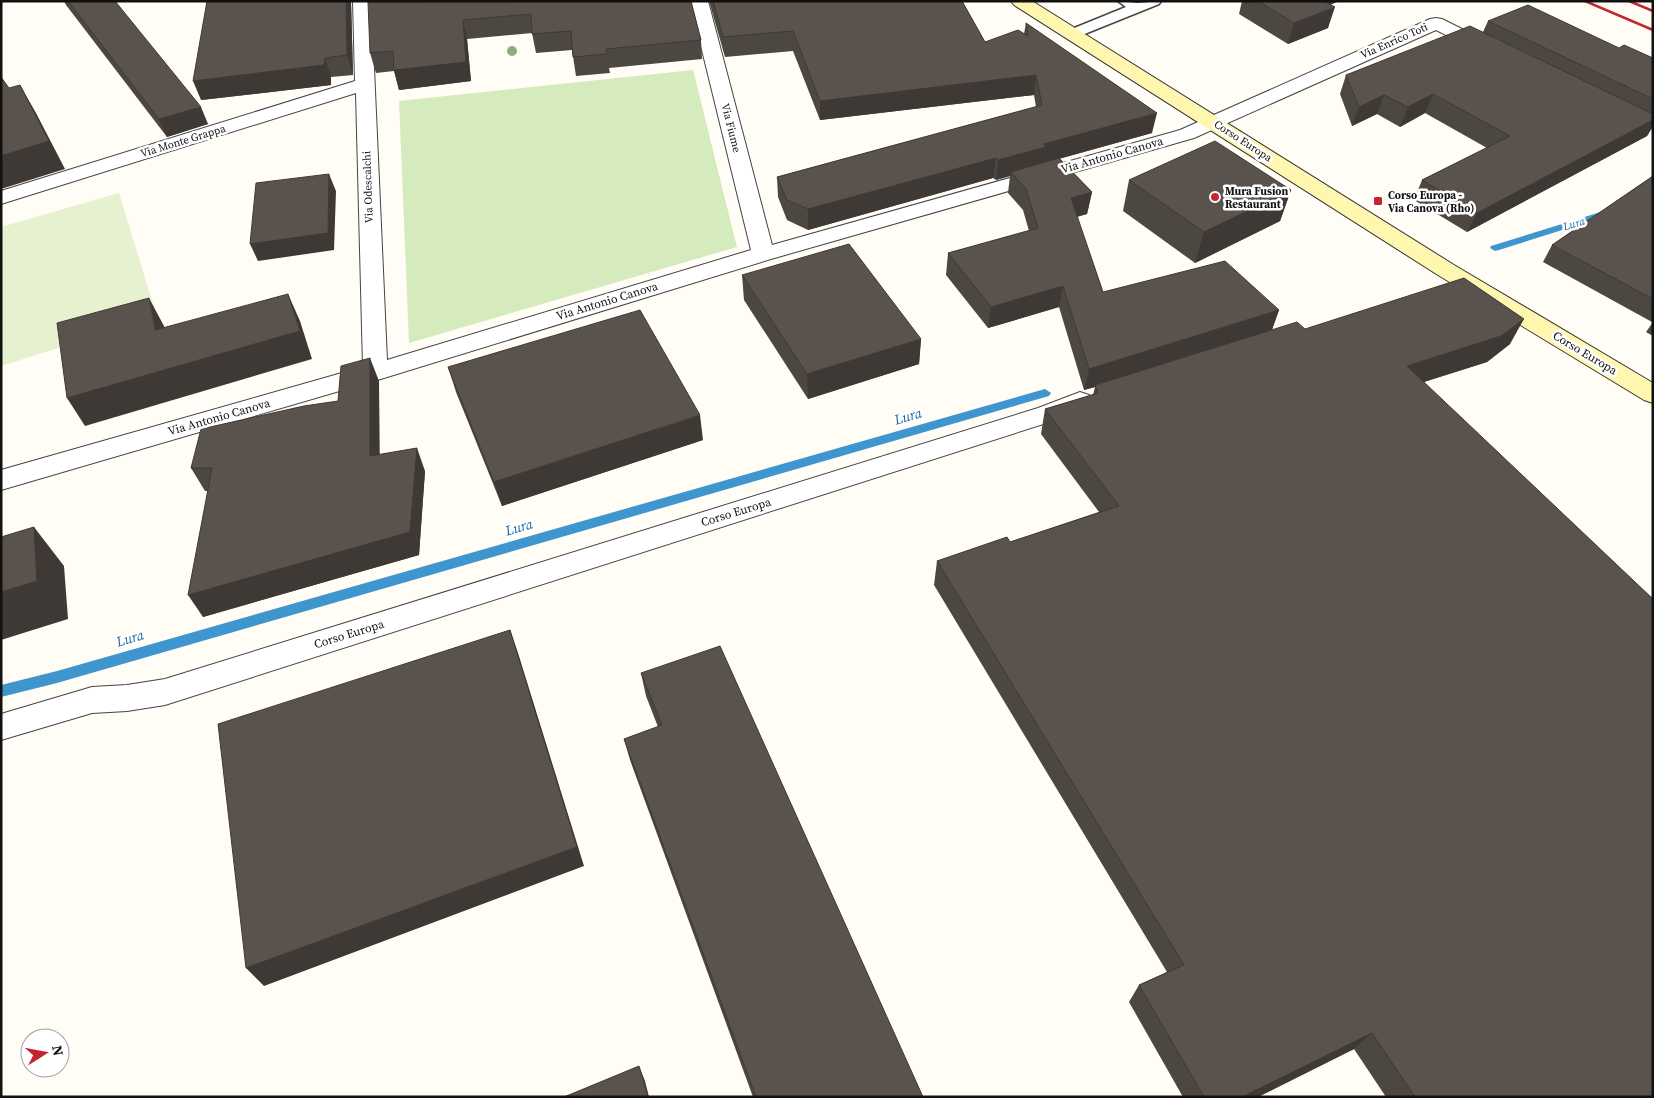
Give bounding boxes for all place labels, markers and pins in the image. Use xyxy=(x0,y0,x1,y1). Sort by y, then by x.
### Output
place label: Mura Fusion Restaurant xyxy=(1225,184,1289,212)
place label: Corso Europa - Via Canova (Rho) xyxy=(1388,188,1474,216)
marker: Mura Fusion Restaurant xyxy=(1209,191,1221,203)
marker: Corso Europa - Via Canova (Rho) xyxy=(1372,195,1384,207)

